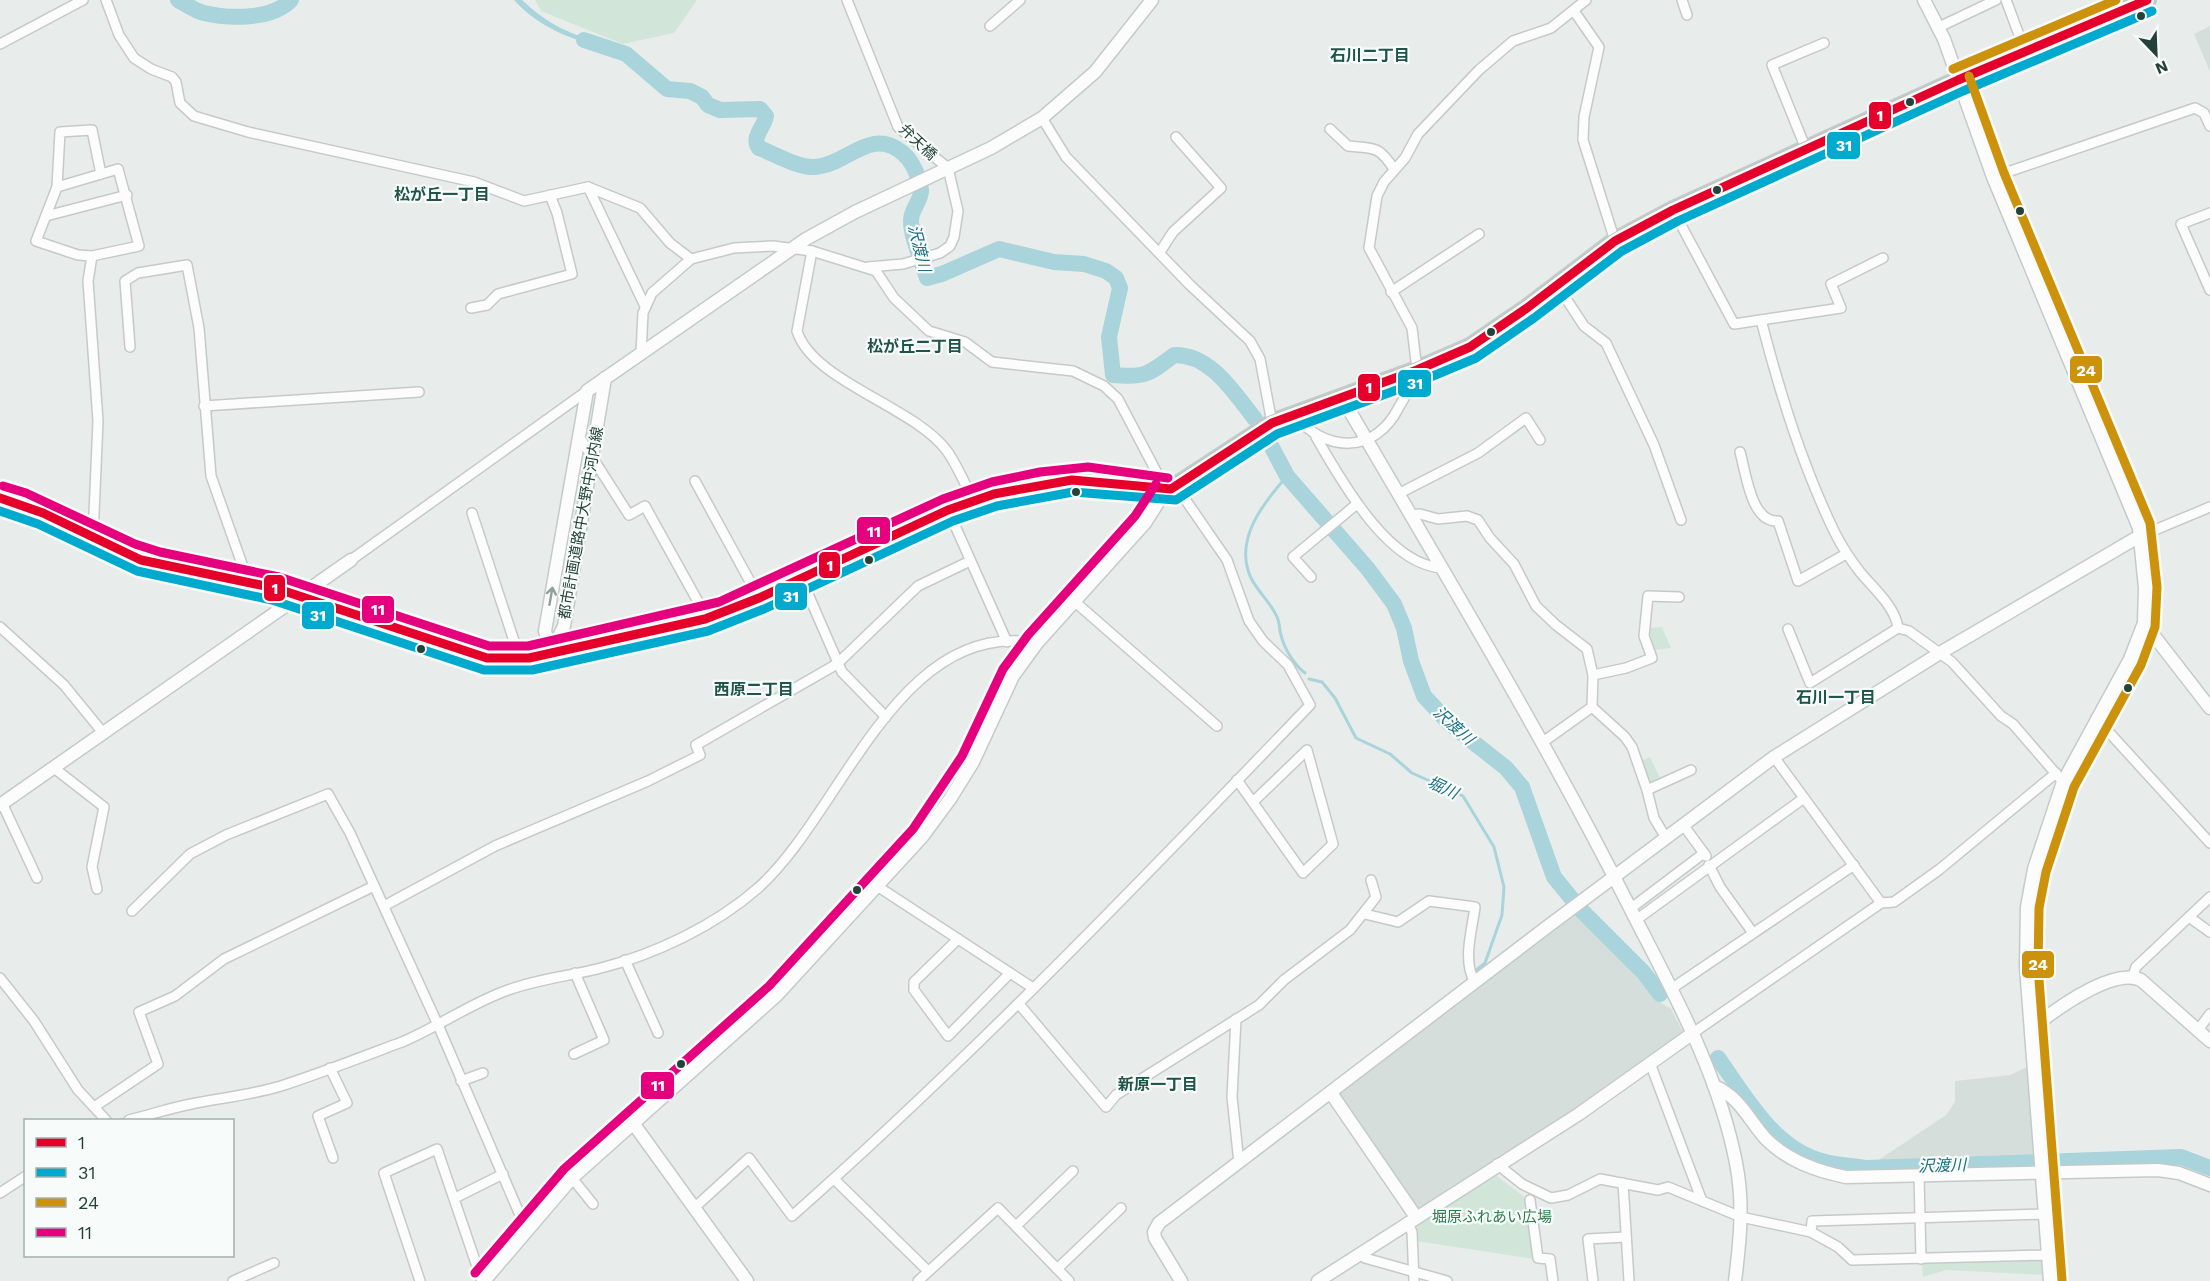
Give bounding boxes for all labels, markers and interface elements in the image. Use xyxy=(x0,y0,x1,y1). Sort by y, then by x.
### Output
unlabelled marker xyxy=(2135,10,2147,22)
north arrow xyxy=(2126,24,2186,84)
district label: 石川二丁目 xyxy=(1330,46,1410,65)
text: N xyxy=(2152,56,2171,78)
unlabelled marker xyxy=(1904,96,1916,108)
line badge: 1 xyxy=(1868,101,1892,130)
text: 1 xyxy=(1877,106,1883,125)
street label: 弁天橋 xyxy=(895,120,941,164)
line badge: 31 xyxy=(1826,131,1861,160)
text: 31 xyxy=(1836,136,1852,155)
unlabelled marker xyxy=(1711,184,1723,196)
district label: 松が丘一丁目 xyxy=(394,185,490,204)
unlabelled marker xyxy=(2014,205,2026,217)
water label: 沢渡川 xyxy=(904,223,935,276)
unlabelled marker xyxy=(1485,326,1497,338)
district label: 松が丘二丁目 xyxy=(867,337,963,356)
line badge: 24 xyxy=(2069,355,2103,384)
text: 24 xyxy=(2076,361,2096,380)
line badge: 31 xyxy=(1397,369,1432,398)
line badge: 1 xyxy=(1357,373,1381,402)
text: 31 xyxy=(1407,374,1423,393)
text: 1 xyxy=(1366,378,1372,397)
street label: 都市計画道路中大野中河内線 xyxy=(555,425,607,621)
unlabelled marker xyxy=(1070,486,1082,498)
line badge: 11 xyxy=(856,516,891,545)
text: 11 xyxy=(867,522,881,541)
line badge: 1 xyxy=(818,551,841,579)
unlabelled marker xyxy=(863,554,875,566)
text: 1 xyxy=(827,556,833,575)
line badge: 1 xyxy=(263,574,286,602)
text: 1 xyxy=(272,579,278,598)
line badge: 31 xyxy=(774,582,808,611)
one-way arrow xyxy=(546,586,557,606)
text: 31 xyxy=(783,587,799,606)
line badge: 11 xyxy=(361,595,395,624)
text: 11 xyxy=(371,600,385,619)
line badge: 31 xyxy=(301,601,335,630)
text: 31 xyxy=(310,606,326,625)
unlabelled marker xyxy=(415,643,427,655)
district label: 西原二丁目 xyxy=(714,680,794,699)
unlabelled marker xyxy=(2122,682,2134,694)
district label: 石川一丁目 xyxy=(1796,688,1876,707)
water label: 沢渡川 xyxy=(1429,702,1479,750)
water label: 堀川 xyxy=(1424,772,1463,804)
unlabelled marker xyxy=(851,884,863,896)
line badge: 24 xyxy=(2021,950,2055,979)
text: 24 xyxy=(2028,955,2048,974)
unlabelled marker xyxy=(675,1058,687,1070)
line badge: 11 xyxy=(640,1071,675,1100)
district label: 新原一丁目 xyxy=(1118,1075,1198,1094)
text: 11 xyxy=(651,1076,665,1095)
legend xyxy=(24,1119,234,1257)
text: 1 xyxy=(78,1132,85,1153)
water label: 沢渡川 xyxy=(1918,1155,1968,1176)
text: 31 xyxy=(78,1162,96,1183)
text: 24 xyxy=(78,1192,99,1213)
park label: 堀原ふれあい広場 xyxy=(1432,1208,1552,1226)
text: 11 xyxy=(78,1222,92,1243)

